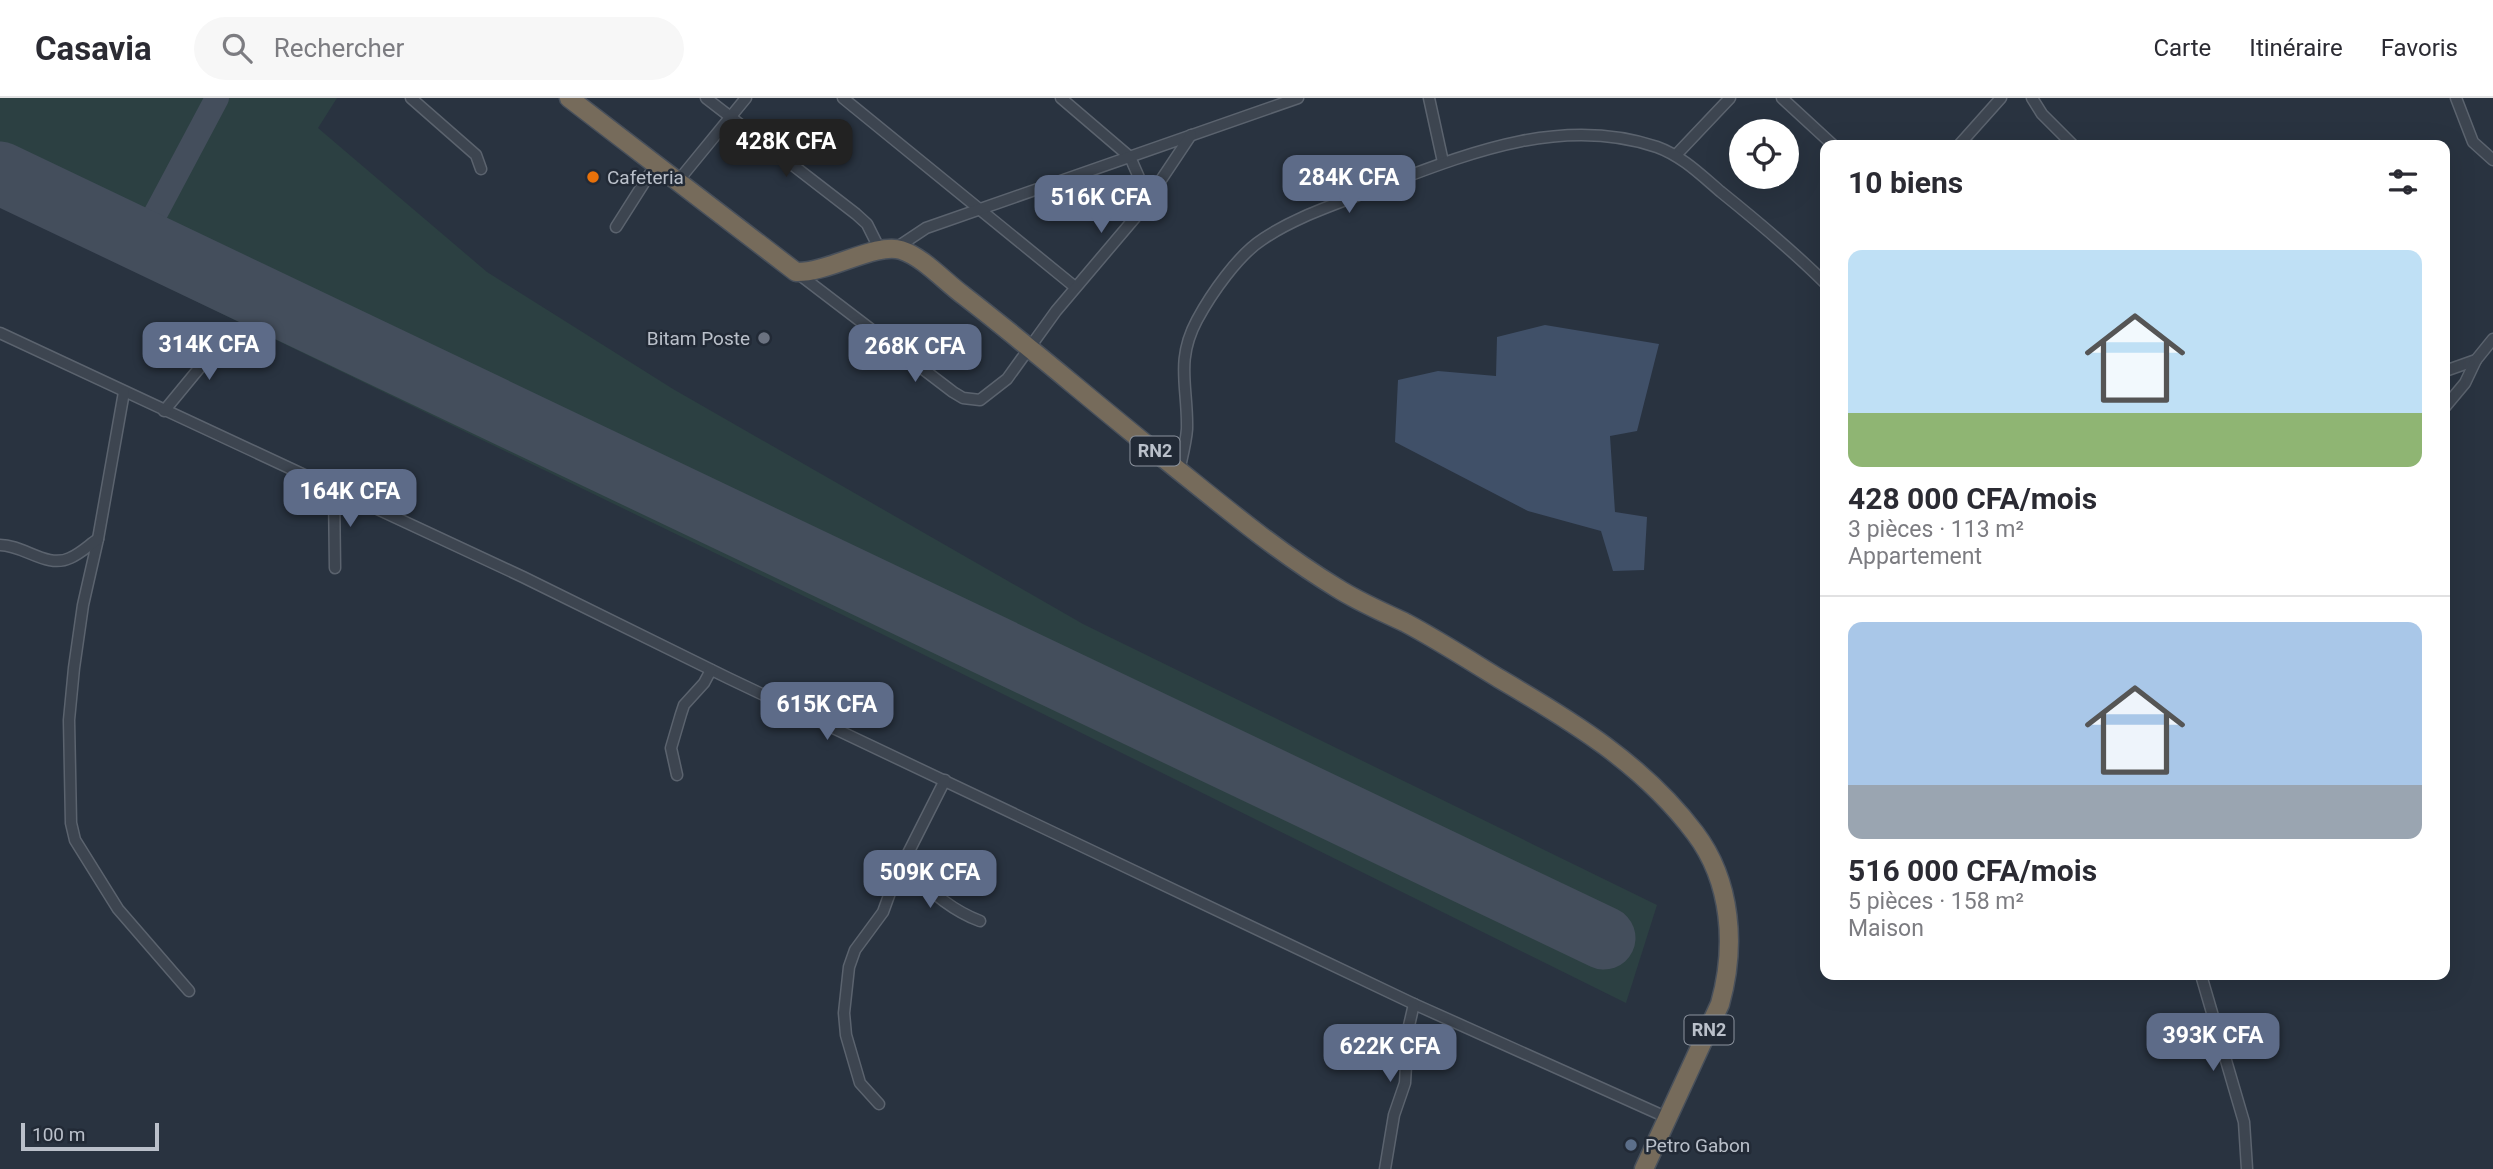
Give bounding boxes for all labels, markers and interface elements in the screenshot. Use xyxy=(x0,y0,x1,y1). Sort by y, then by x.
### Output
search box xyxy=(194,17,684,80)
text: Casavia xyxy=(35,29,152,68)
icon: search xyxy=(218,29,256,67)
text: Rechercher xyxy=(274,33,404,63)
text: Carte xyxy=(2153,34,2211,62)
text: Itinéraire xyxy=(2249,34,2343,62)
text: Favoris xyxy=(2381,34,2458,62)
map controls xyxy=(1729,119,1799,189)
button: locate xyxy=(1729,119,1799,189)
pin: 428K CFA xyxy=(714,120,858,179)
text: 428K CFA xyxy=(736,128,836,155)
pin: 284K CFA xyxy=(1277,156,1421,215)
icon: filters xyxy=(2384,163,2422,201)
text: 284K CFA xyxy=(1299,164,1399,191)
text: 10 biens xyxy=(1848,165,1963,200)
place label: Cafeteria xyxy=(607,166,684,189)
marker: Cafeteria xyxy=(585,169,601,185)
pin: 516K CFA xyxy=(1029,176,1173,235)
text: 516K CFA xyxy=(1051,184,1151,211)
icon: home xyxy=(2072,295,2198,421)
pin: 314K CFA xyxy=(137,322,281,382)
pin: 268K CFA xyxy=(843,324,987,384)
place label: Bitam Poste xyxy=(647,327,750,350)
marker: Bitam Poste xyxy=(756,330,772,346)
text: 314K CFA xyxy=(159,331,259,358)
text: 268K CFA xyxy=(865,333,965,360)
road number: RN2 xyxy=(1130,436,1180,466)
pin: 164K CFA xyxy=(278,470,422,529)
text: 164K CFA xyxy=(300,478,400,505)
text: 428 000 CFA/mois xyxy=(1848,481,2097,516)
text: 3 pièces · 113 m² xyxy=(1848,516,2024,543)
text: Appartement xyxy=(1848,543,1982,570)
icon: home xyxy=(2072,667,2198,793)
pin: 615K CFA xyxy=(755,682,899,742)
text: 615K CFA xyxy=(777,691,877,718)
pin: 509K CFA xyxy=(858,850,1002,910)
text: 516 000 CFA/mois xyxy=(1848,853,2097,888)
text: 509K CFA xyxy=(880,859,980,886)
text: 5 pièces · 158 m² xyxy=(1848,888,2024,915)
text: Maison xyxy=(1848,915,1924,942)
pin: 393K CFA xyxy=(2141,1014,2285,1073)
road number: RN2 xyxy=(1684,1015,1734,1044)
text: 393K CFA xyxy=(2163,1022,2263,1049)
pin: 622K CFA xyxy=(1318,1024,1462,1084)
text: 622K CFA xyxy=(1340,1033,1440,1060)
scale bar xyxy=(21,1120,159,1152)
text: 100 m xyxy=(32,1123,85,1146)
place label: Petro Gabon xyxy=(1645,1134,1750,1157)
marker: Petro Gabon xyxy=(1623,1137,1639,1153)

